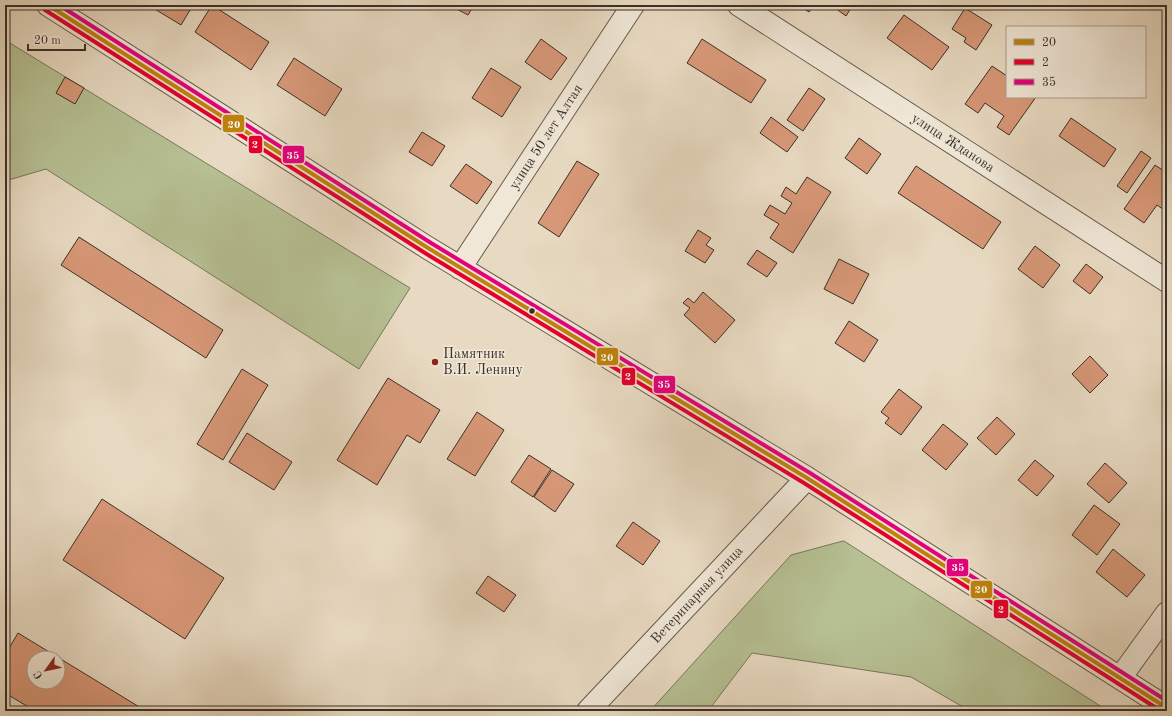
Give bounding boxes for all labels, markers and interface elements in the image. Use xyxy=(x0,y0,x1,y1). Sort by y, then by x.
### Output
scale bar xyxy=(28,26,85,52)
legend xyxy=(1006,26,1146,98)
text: 20 m xyxy=(34,35,61,47)
text: 20 xyxy=(1042,37,1056,49)
text: 2 xyxy=(1042,57,1049,69)
text: 35 xyxy=(1042,76,1056,89)
street label: улица 50 лет Алтая xyxy=(507,82,585,192)
street label: улица Жданова xyxy=(909,111,997,175)
line badge: 20 xyxy=(222,114,245,133)
text: 20 xyxy=(228,120,240,131)
line badge: 2 xyxy=(248,135,263,154)
text: 2 xyxy=(252,140,258,151)
line badge: 35 xyxy=(282,145,305,164)
text: 35 xyxy=(287,151,299,162)
unlabelled marker xyxy=(527,306,537,316)
place label: Памятник В.И. Ленину xyxy=(443,347,523,377)
line badge: 20 xyxy=(596,347,619,366)
text: 20 xyxy=(601,353,613,364)
marker: Памятник В.И. Ленину xyxy=(430,357,440,367)
line badge: 2 xyxy=(621,367,636,386)
text: 2 xyxy=(625,372,631,383)
line badge: 35 xyxy=(653,375,676,394)
text: 35 xyxy=(658,380,670,391)
street label: Ветеринарная улица xyxy=(648,544,746,646)
line badge: 35 xyxy=(946,558,969,577)
text: 35 xyxy=(952,563,964,574)
line badge: 20 xyxy=(970,580,993,599)
text: 20 xyxy=(975,585,987,596)
line badge: 2 xyxy=(993,599,1009,619)
text: 2 xyxy=(998,605,1004,616)
north arrow xyxy=(26,650,66,690)
text: С xyxy=(32,669,45,681)

